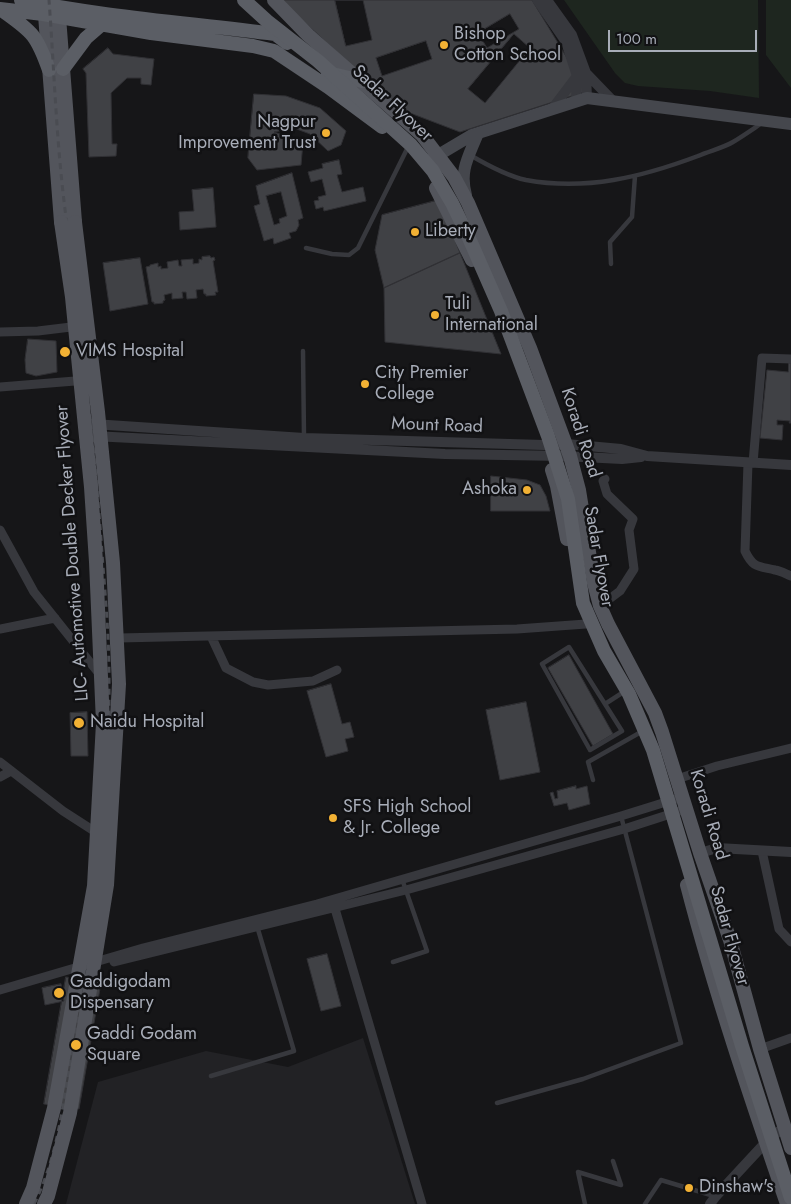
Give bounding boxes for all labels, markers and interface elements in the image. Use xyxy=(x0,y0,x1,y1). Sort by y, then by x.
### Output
scale bar xyxy=(611,20,760,52)
place label: Bishop Cotton School xyxy=(454,24,561,66)
text: 100 m xyxy=(616,28,657,50)
marker: Bishop Cotton School xyxy=(438,39,450,51)
street label: Sadar Flyover xyxy=(347,61,437,147)
place label: Nagpur Improvement Trust xyxy=(178,112,316,154)
marker: Nagpur Improvement Trust xyxy=(320,127,332,139)
place label: Liberty xyxy=(425,221,476,243)
marker: Liberty xyxy=(409,226,421,238)
place label: Tuli International xyxy=(445,294,538,336)
marker: Tuli International xyxy=(429,309,441,321)
place label: VIMS Hospital xyxy=(76,341,184,363)
marker: VIMS Hospital xyxy=(58,345,72,359)
place label: City Premier College xyxy=(375,363,468,406)
marker: City Premier College xyxy=(359,378,371,390)
street label: Koradi Road xyxy=(555,385,605,481)
street label: LIC- Automotive Double Decker Flyover xyxy=(52,404,94,702)
street label: Mount Road xyxy=(391,414,483,438)
place label: Ashoka xyxy=(462,479,517,501)
marker: Ashoka xyxy=(521,484,533,496)
street label: Sadar Flyover xyxy=(578,505,618,609)
place label: Naidu Hospital xyxy=(90,712,204,734)
marker: Naidu Hospital xyxy=(72,716,86,730)
street label: Koradi Road xyxy=(684,767,732,863)
place label: SFS High School & Jr. College xyxy=(343,797,472,840)
marker: SFS High School & Jr. College xyxy=(327,812,339,824)
street label: Sadar Flyover xyxy=(704,884,754,988)
place label: Gaddigodam Dispensary xyxy=(70,972,171,1014)
marker: Gaddigodam Dispensary xyxy=(52,986,66,1000)
place label: Gaddi Godam Square xyxy=(87,1024,197,1066)
marker: Gaddi Godam Square xyxy=(69,1038,83,1052)
place label: Dinshaw's xyxy=(699,1177,773,1199)
marker: Dinshaw's xyxy=(683,1182,695,1194)

